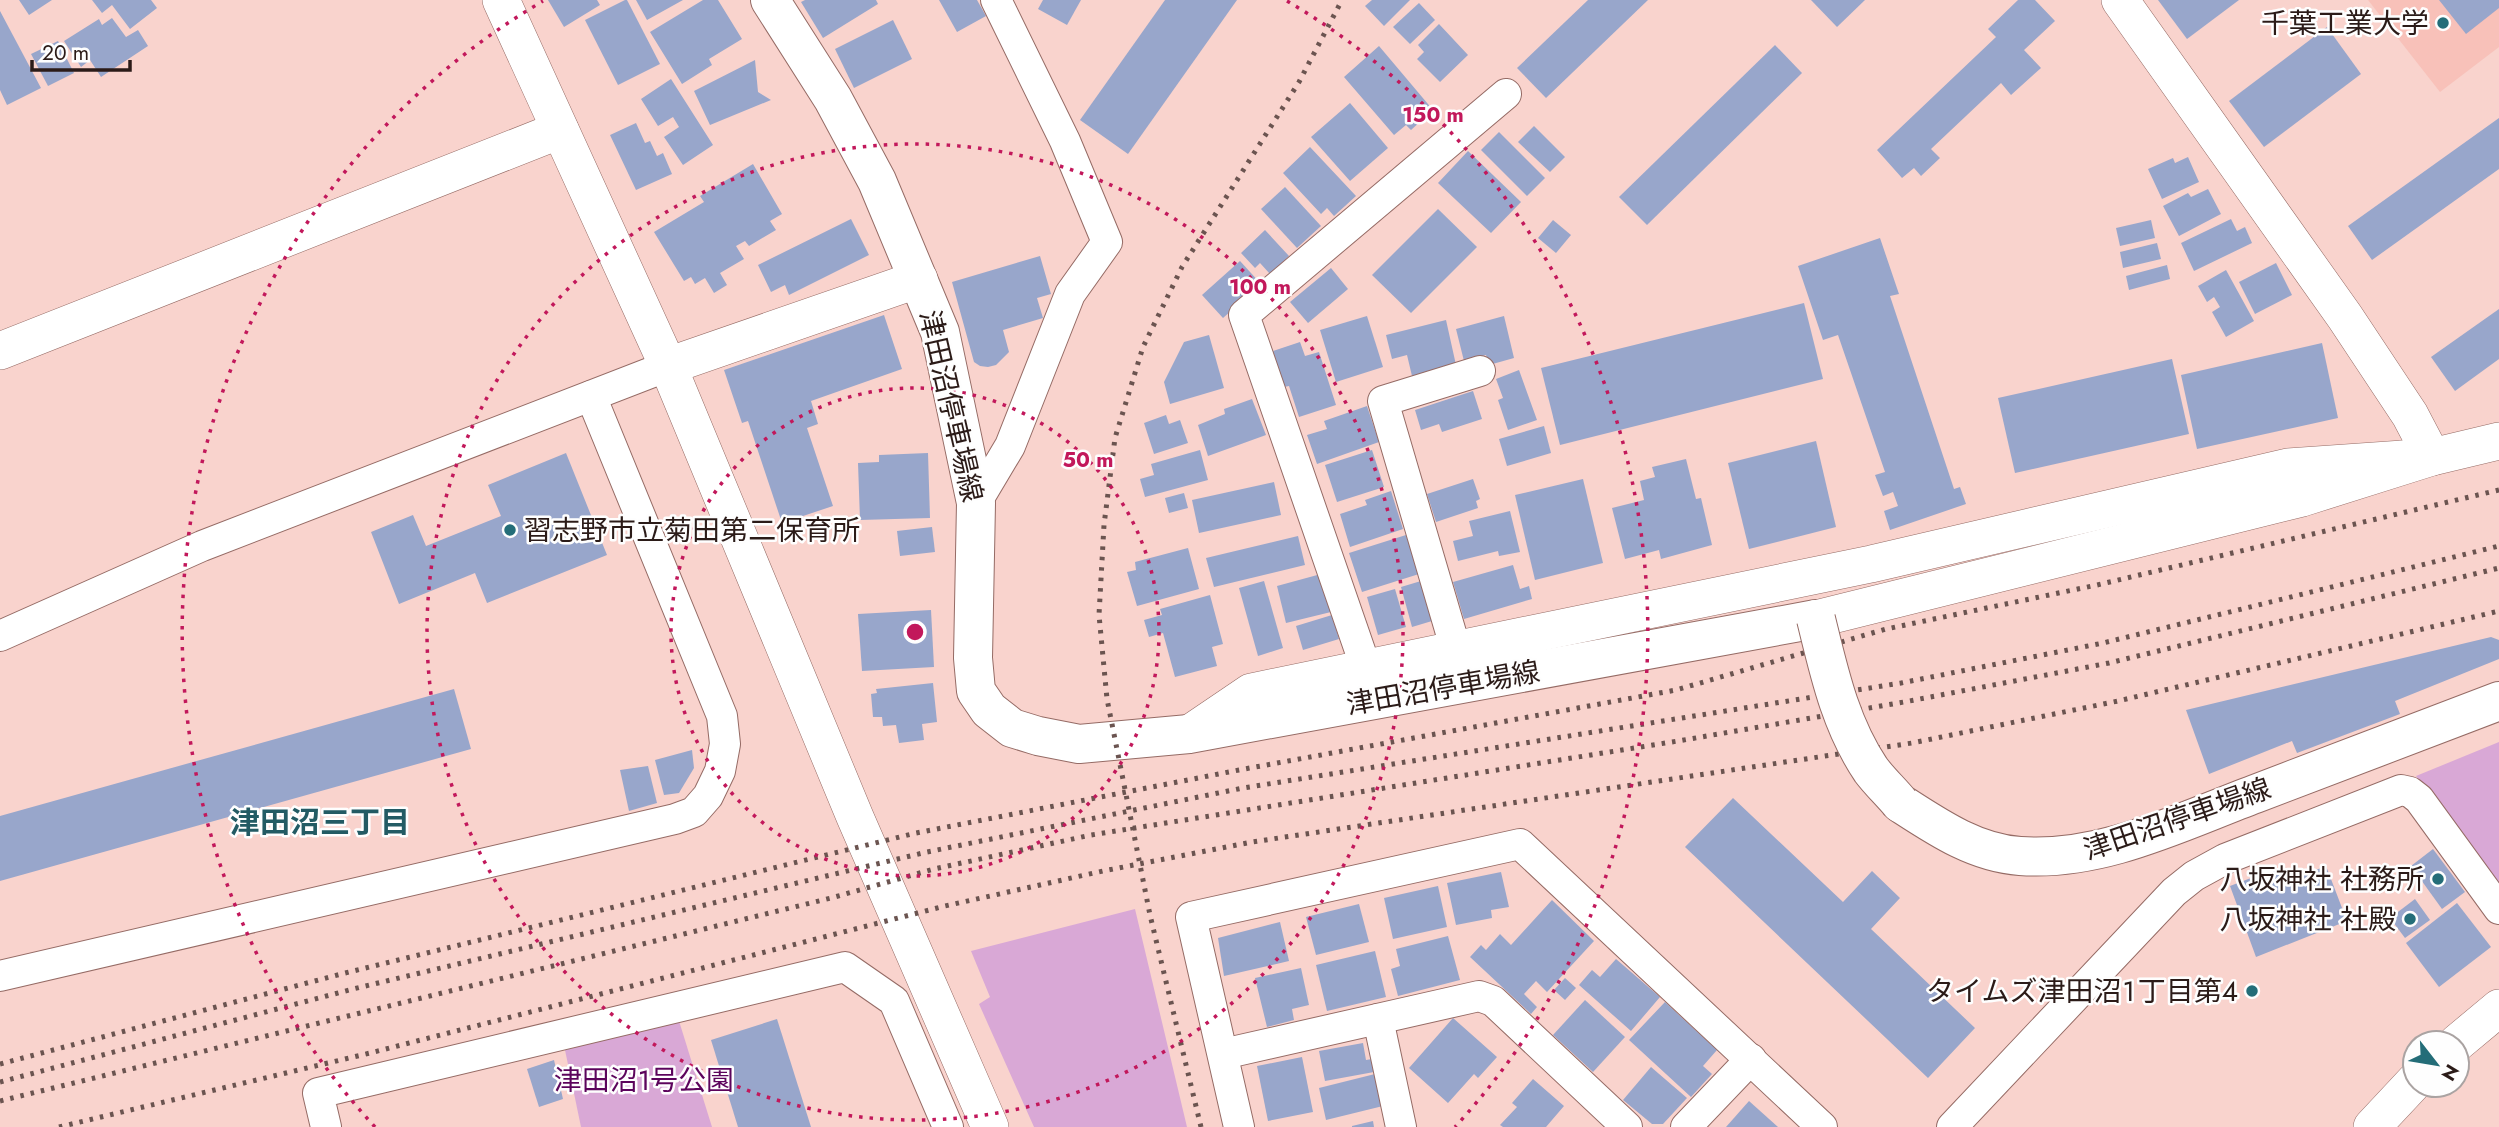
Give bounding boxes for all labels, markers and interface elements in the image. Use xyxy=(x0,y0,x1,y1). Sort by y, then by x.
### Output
place label: 千葉工業大学 xyxy=(2261,3,2429,44)
marker: 千葉工業大学 xyxy=(2435,15,2451,31)
scale bar xyxy=(32,28,130,72)
text: 20 m xyxy=(42,38,89,68)
text: 150 m xyxy=(1402,100,1464,130)
text: 100 m xyxy=(1229,272,1291,302)
street label: 津田沼停車場線 xyxy=(909,306,993,506)
text: 50 m xyxy=(1063,445,1113,475)
place label: 習志野市立菊田第二保育所 xyxy=(524,510,860,551)
marker: 習志野市立菊田第二保育所 xyxy=(502,522,518,538)
centre of rings xyxy=(903,620,927,644)
street label: 津田沼停車場線 xyxy=(1343,651,1543,725)
street label: 津田沼停車場線 xyxy=(2078,768,2276,870)
district label: 津田沼三丁目 xyxy=(230,801,410,844)
place label: 八坂神社 社務所 xyxy=(2220,859,2424,900)
marker: 八坂神社 社務所 xyxy=(2430,871,2446,887)
place label: 八坂神社 社殿 xyxy=(2220,899,2396,940)
marker: 八坂神社 社殿 xyxy=(2402,911,2418,927)
place label: タイムズ津田沼１丁目第４ xyxy=(1926,971,2238,1012)
marker: タイムズ津田沼１丁目第４ xyxy=(2244,983,2260,999)
north arrow xyxy=(2401,1029,2471,1099)
text: N xyxy=(2435,1059,2466,1086)
park label: 津田沼1号公園 xyxy=(554,1060,734,1101)

